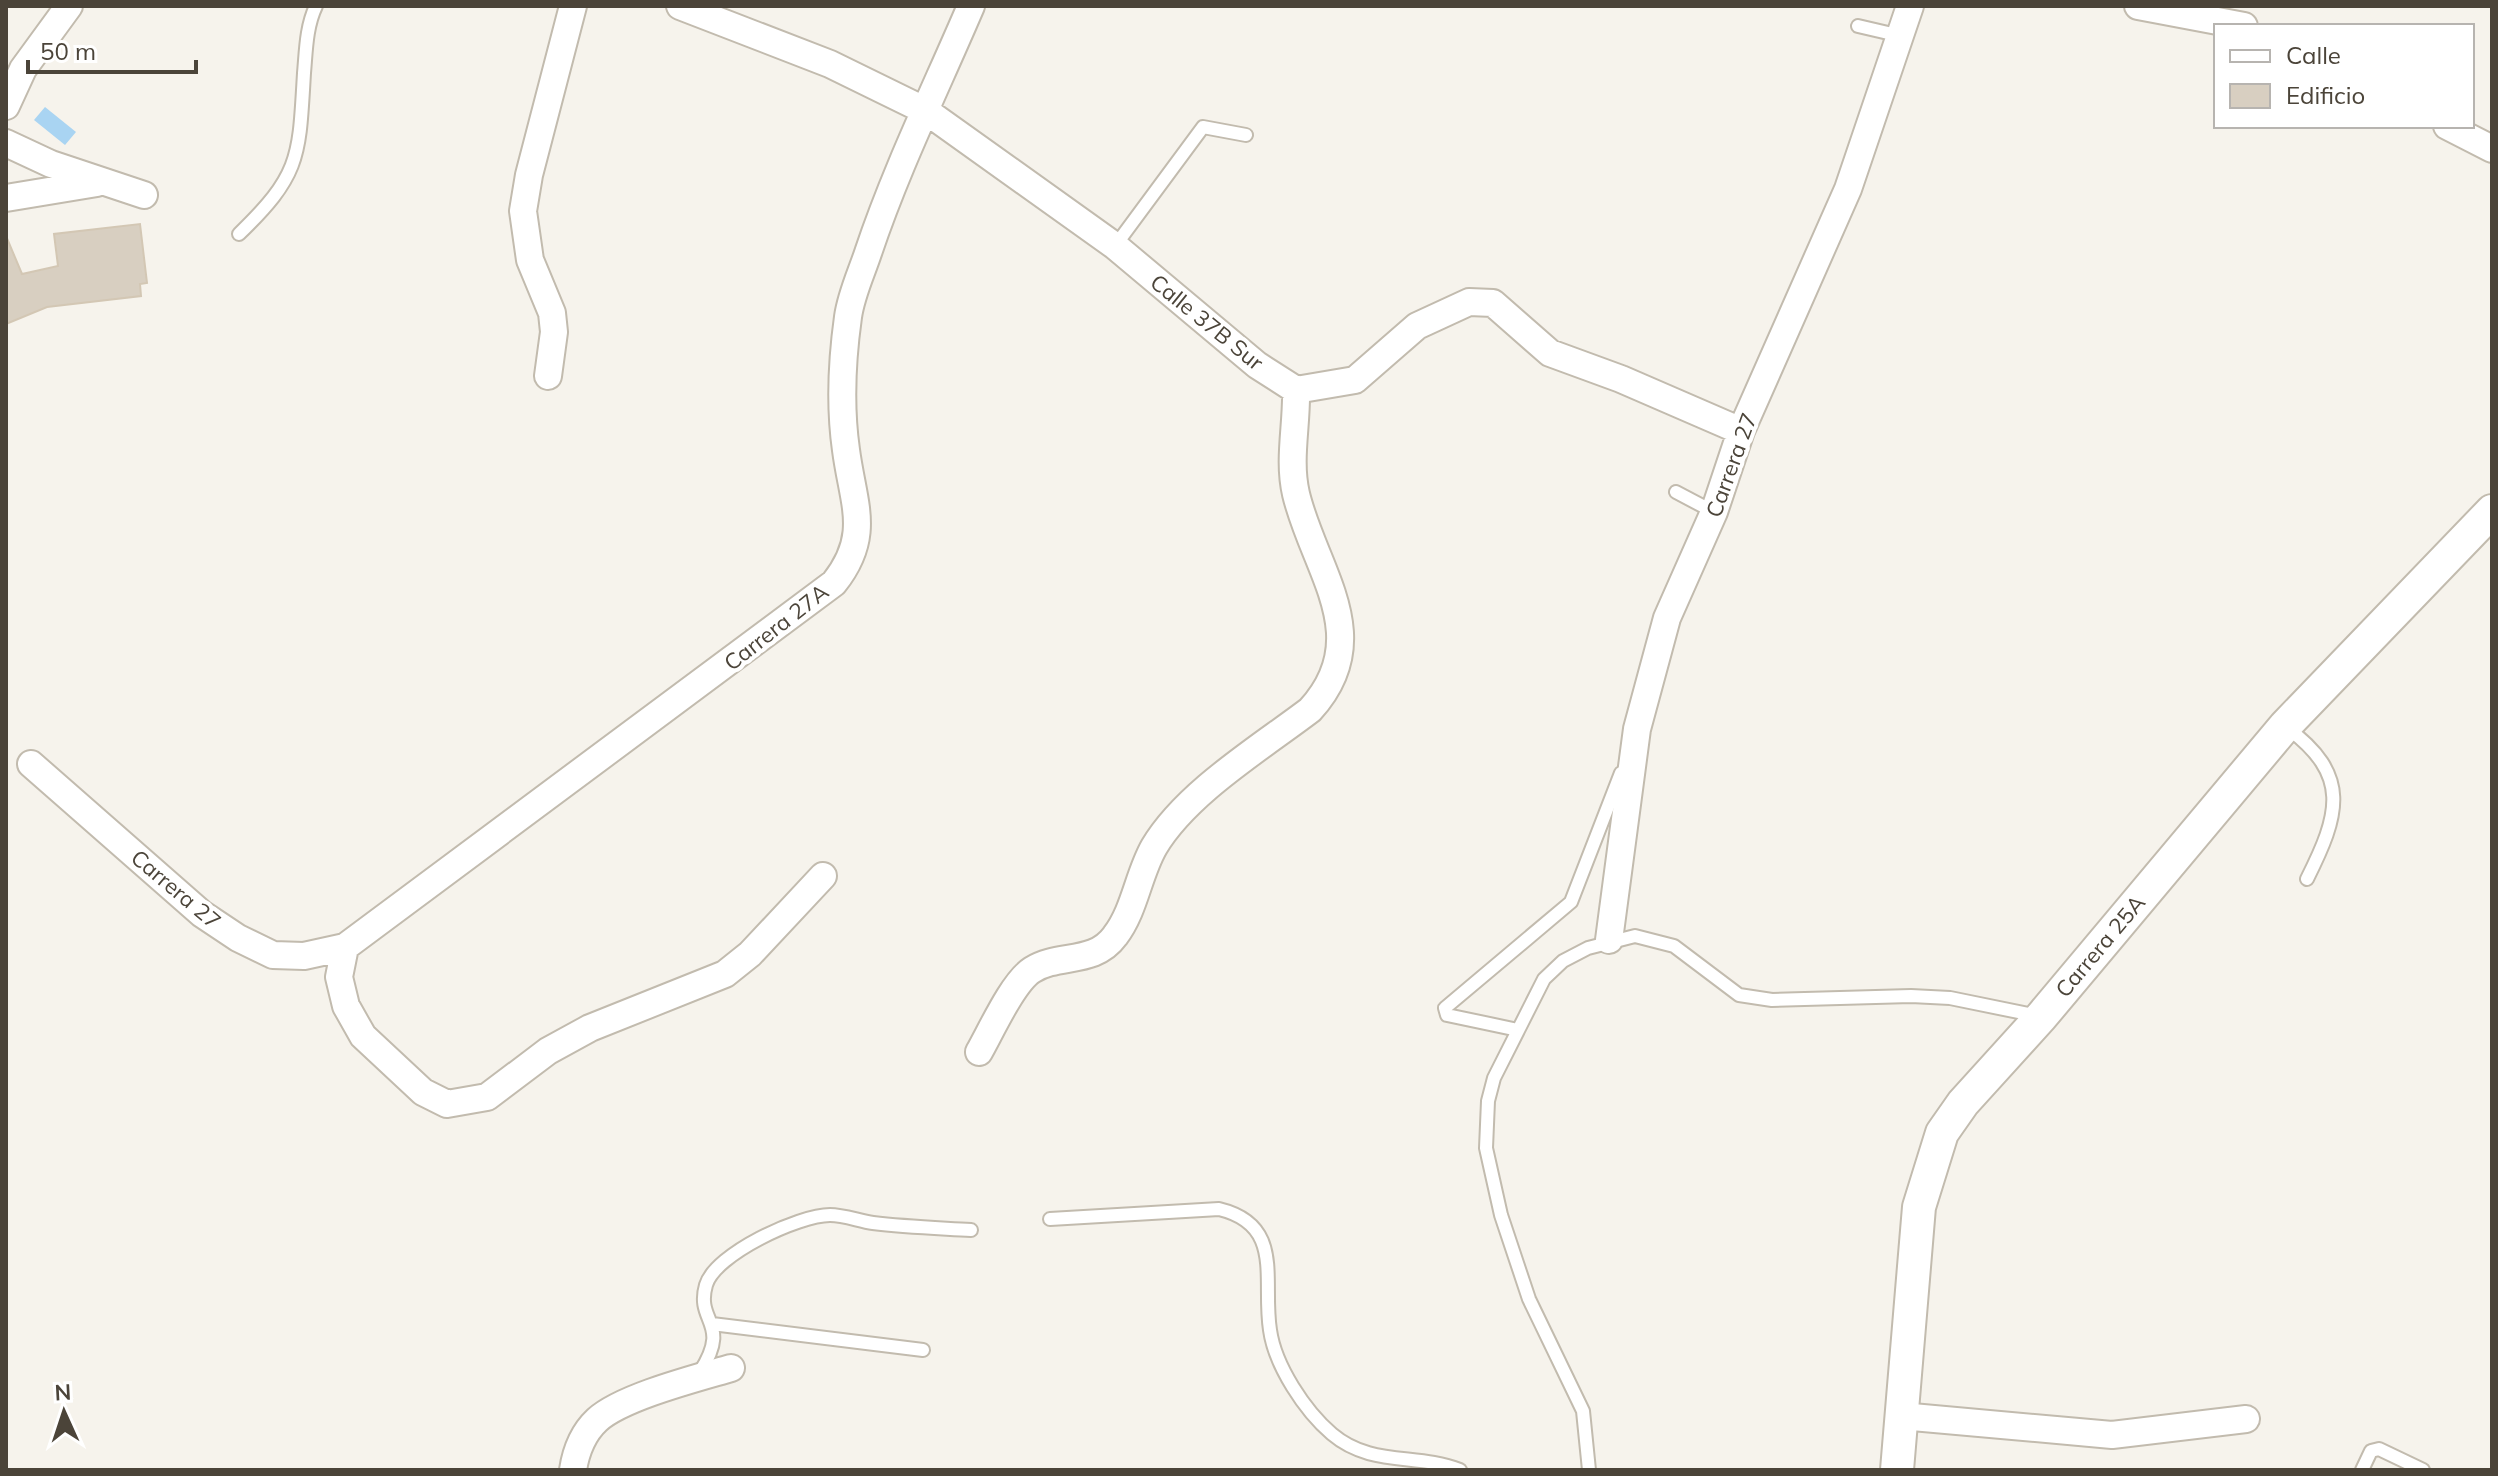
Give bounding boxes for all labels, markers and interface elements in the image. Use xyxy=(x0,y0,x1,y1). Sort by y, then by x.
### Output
scale bar xyxy=(28,24,196,74)
legend xyxy=(2214,24,2474,128)
text: 50 m xyxy=(40,36,96,66)
text: Calle xyxy=(2286,40,2341,70)
text: Edificio xyxy=(2286,80,2365,110)
street label: Calle 37B Sur xyxy=(1145,268,1269,376)
street label: Carrera 27 xyxy=(1699,409,1763,521)
street label: Carrera 27A xyxy=(718,577,834,677)
street label: Carrera 27 xyxy=(125,843,227,935)
street label: Carrera 25A xyxy=(2049,889,2151,1003)
north arrow xyxy=(24,1372,104,1452)
text: N xyxy=(54,1378,72,1406)

